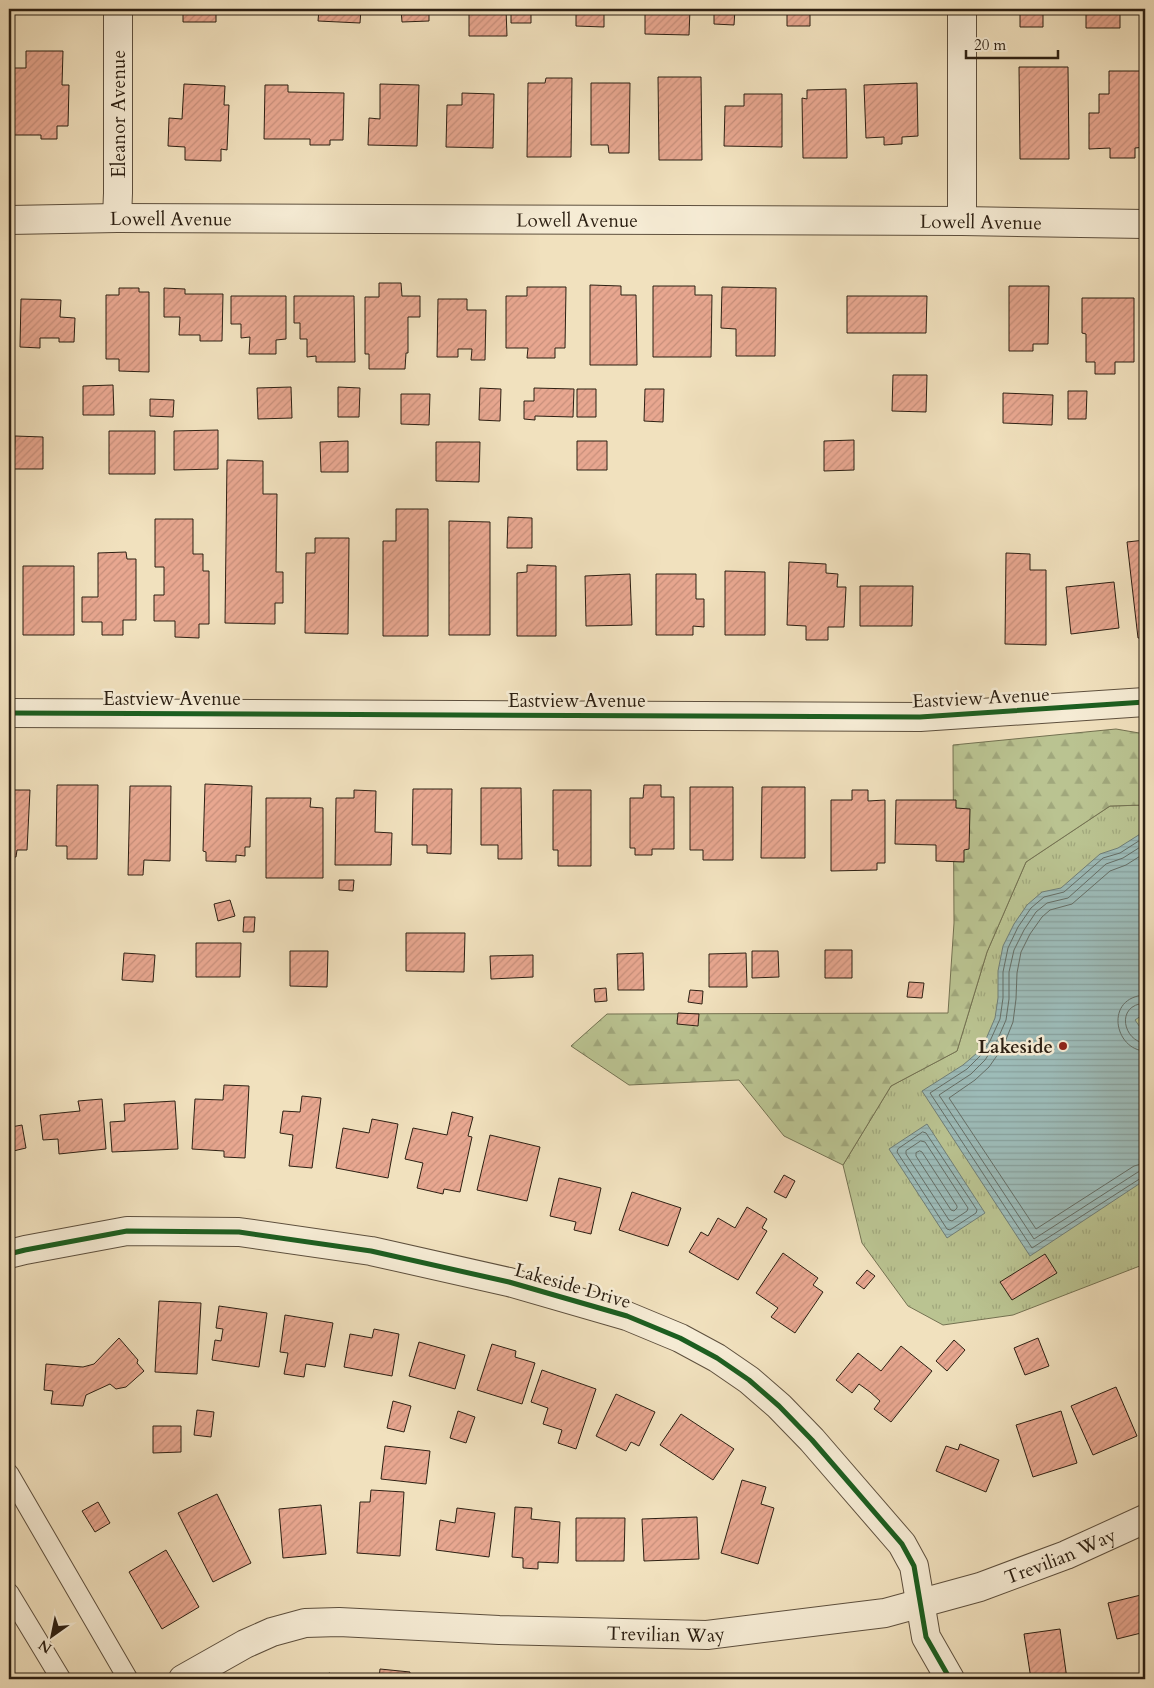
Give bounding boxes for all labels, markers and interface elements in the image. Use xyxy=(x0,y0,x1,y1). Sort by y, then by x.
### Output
scale bar xyxy=(966,28,1059,60)
text: 20 m xyxy=(974,35,1006,55)
street label: Eleanor Avenue xyxy=(106,50,132,178)
street label: Lowell Avenue xyxy=(110,206,232,232)
street label: Lowell Avenue xyxy=(516,207,638,234)
street label: Lowell Avenue xyxy=(920,209,1042,236)
street label: Eastview Avenue xyxy=(912,681,1051,715)
street label: Eastview Avenue xyxy=(103,686,241,712)
street label: Eastview Avenue xyxy=(508,688,646,714)
place label: Lakeside xyxy=(978,1034,1053,1060)
marker: Lakeside xyxy=(1057,1040,1069,1052)
street label: Lakeside Drive xyxy=(511,1257,634,1315)
street label: Trevilian Way xyxy=(1001,1522,1120,1591)
north arrow xyxy=(28,1610,78,1660)
street label: Trevilian Way xyxy=(606,1621,726,1649)
text: N xyxy=(35,1635,55,1658)

